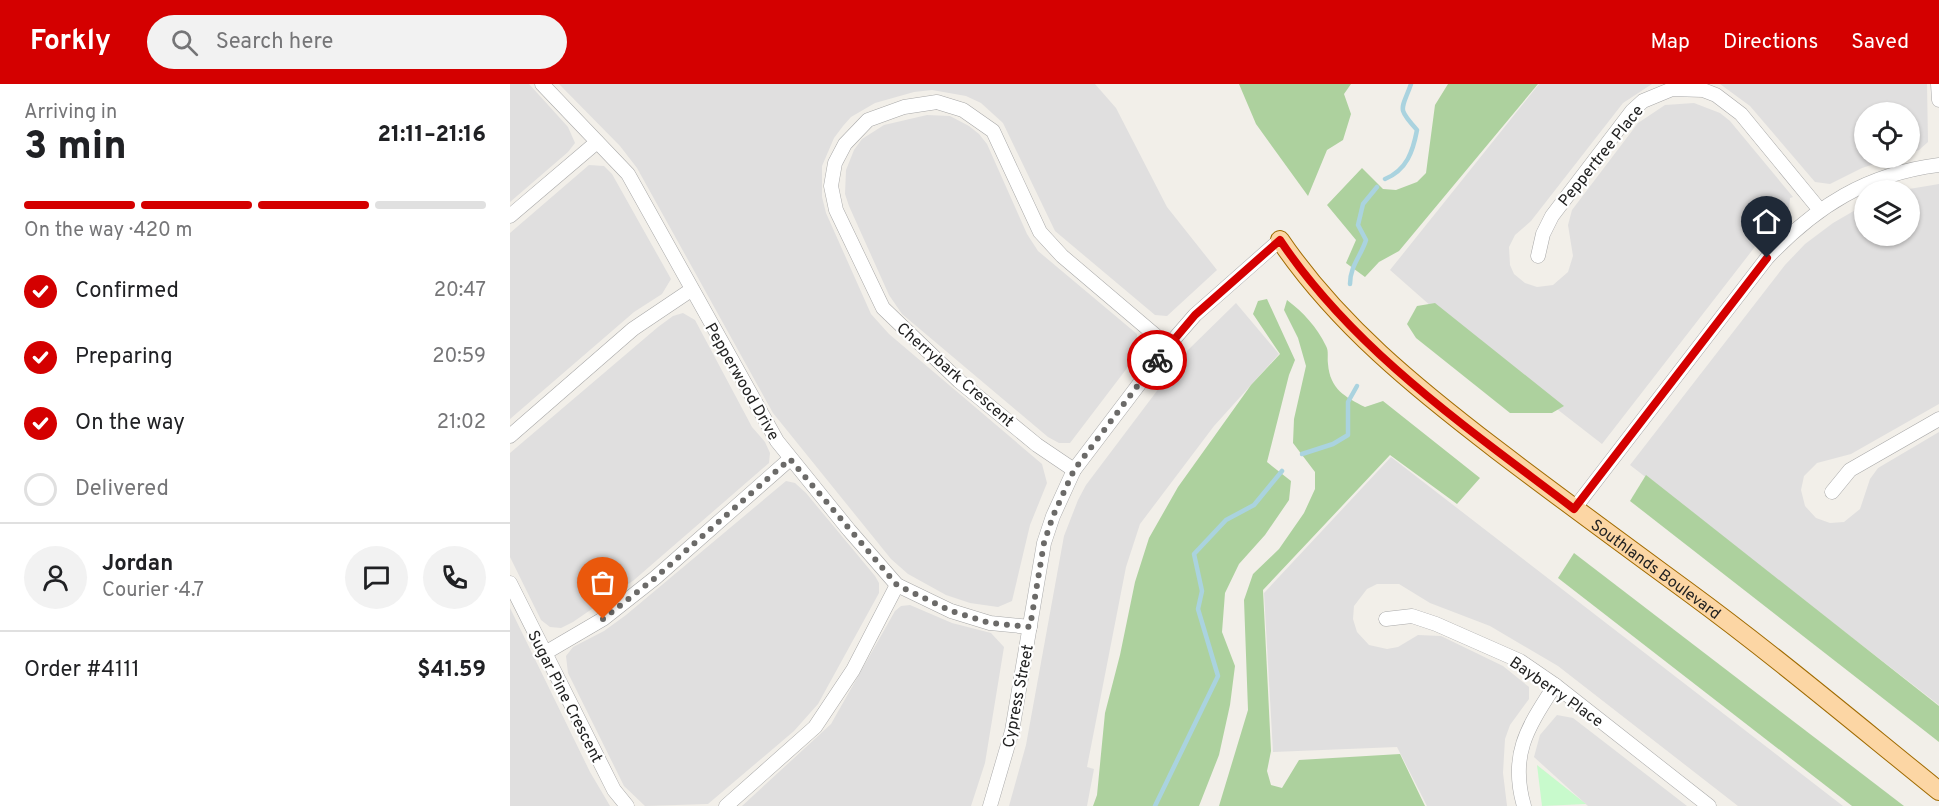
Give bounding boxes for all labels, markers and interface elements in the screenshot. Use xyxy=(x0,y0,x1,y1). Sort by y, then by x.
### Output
search box xyxy=(147,15,567,69)
text: Forkly xyxy=(30,24,111,60)
icon: search xyxy=(168,26,201,59)
text: Search here xyxy=(216,29,333,56)
text: Map xyxy=(1650,29,1690,56)
text: Directions xyxy=(1723,29,1818,56)
text: Saved xyxy=(1851,29,1909,56)
text: Arriving in xyxy=(24,100,117,126)
street label: Peppertree Place xyxy=(1555,102,1649,211)
map controls xyxy=(1854,102,1920,246)
button: locate xyxy=(1854,102,1920,168)
text: 21:11–21:16 xyxy=(378,122,486,149)
text: 3 min xyxy=(24,124,127,173)
button: layers xyxy=(1854,180,1920,246)
pin xyxy=(1741,196,1792,258)
icon: home xyxy=(1750,205,1783,238)
text: On the way · 420 m xyxy=(24,218,193,244)
icon: check xyxy=(24,275,57,308)
text: Confirmed xyxy=(75,278,179,305)
text: 20:47 xyxy=(434,278,486,304)
street label: Cherrybark Crescent xyxy=(892,319,1018,432)
street label: Pepperwood Drive xyxy=(699,320,783,444)
courier xyxy=(1127,330,1187,390)
icon: check xyxy=(24,341,57,374)
text: Preparing xyxy=(75,344,173,371)
text: 20:59 xyxy=(432,344,486,370)
icon: bike xyxy=(1141,344,1174,377)
icon: check xyxy=(24,407,57,440)
text: On the way xyxy=(75,410,185,437)
text: 21:02 xyxy=(437,410,486,436)
text: Delivered xyxy=(75,476,169,503)
street label: Southlands Boulevard xyxy=(1586,516,1724,625)
button: person xyxy=(24,546,87,609)
button: chat xyxy=(345,546,408,609)
button: phone xyxy=(423,546,486,609)
text: Jordan xyxy=(102,551,173,578)
pin xyxy=(577,557,628,619)
icon: bag xyxy=(586,566,619,599)
text: Courier · 4.7 xyxy=(102,578,204,604)
street label: Sugar Pine Crescent xyxy=(522,627,606,766)
street label: Cypress Street xyxy=(999,643,1039,750)
street label: Bayberry Place xyxy=(1505,653,1607,732)
text: Order #4111 xyxy=(24,657,140,684)
text: $41.59 xyxy=(417,657,486,684)

